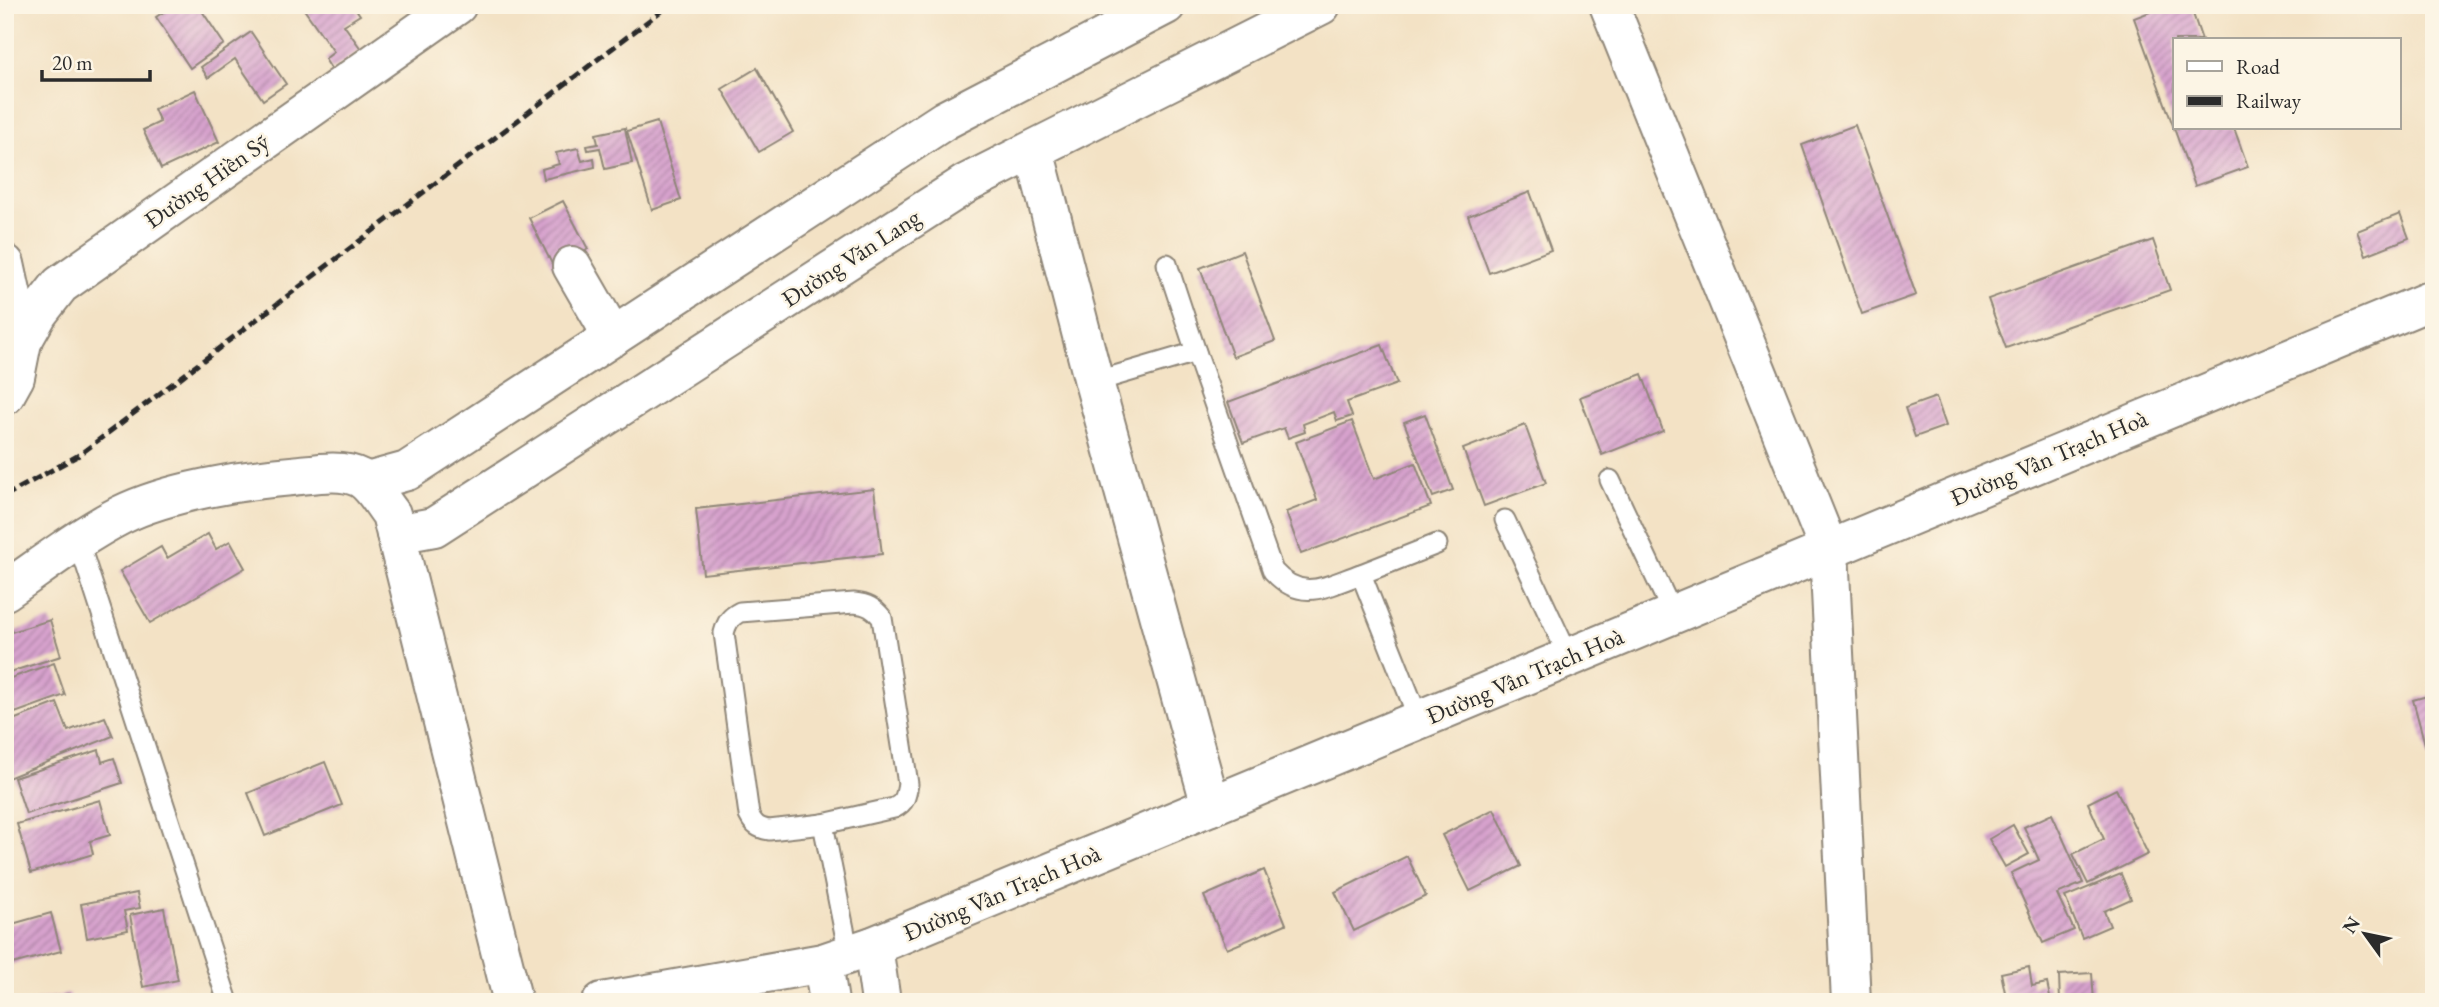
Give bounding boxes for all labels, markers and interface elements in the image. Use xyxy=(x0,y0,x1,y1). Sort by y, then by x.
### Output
scale bar xyxy=(42,38,150,82)
legend xyxy=(2173,38,2400,130)
text: 20 m xyxy=(52,49,93,76)
text: Road xyxy=(2236,53,2280,80)
text: Railway xyxy=(2236,87,2302,114)
street label: Đường Hiền Sỹ xyxy=(138,126,276,235)
street label: Đường Văn Lang xyxy=(776,201,926,314)
street label: Đường Vân Trạch Hoà xyxy=(1946,402,2152,513)
street label: Đường Vân Trạch Hoà xyxy=(1422,620,1628,731)
street label: Đường Vân Trạch Hoà xyxy=(899,837,1105,948)
north arrow xyxy=(2330,898,2400,968)
text: N xyxy=(2336,911,2366,938)

